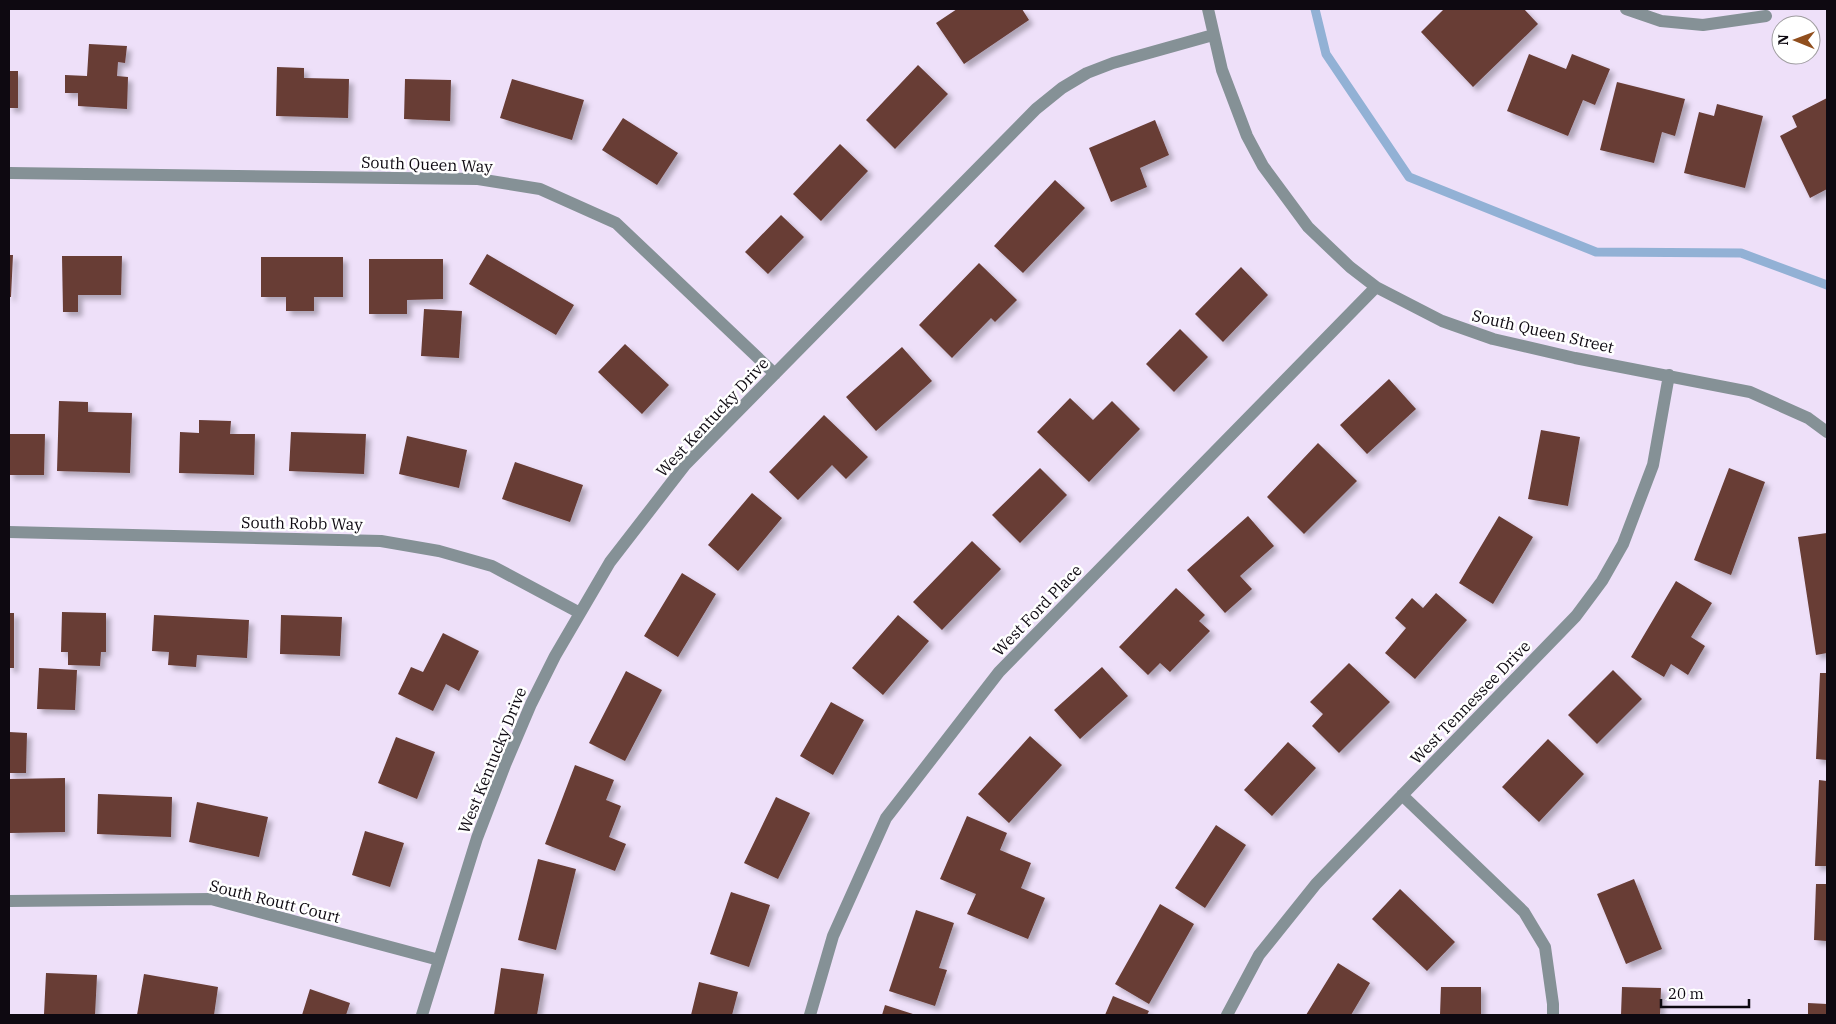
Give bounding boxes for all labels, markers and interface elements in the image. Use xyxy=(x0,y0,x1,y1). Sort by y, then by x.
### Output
north arrow xyxy=(1771,15,1821,65)
text: N xyxy=(1774,34,1792,45)
street label: South Queen Way xyxy=(361,152,494,176)
street label: South Queen Street xyxy=(1470,305,1616,357)
street label: West Kentucky Drive xyxy=(652,353,772,481)
street label: South Robb Way xyxy=(241,512,363,534)
street label: West Ford Place xyxy=(988,560,1086,660)
street label: West Tennessee Drive xyxy=(1406,636,1534,768)
street label: West Kentucky Drive xyxy=(454,684,530,836)
street label: South Routt Court xyxy=(208,875,343,927)
scale bar xyxy=(1661,976,1748,1008)
text: 20 m xyxy=(1668,984,1704,1003)

